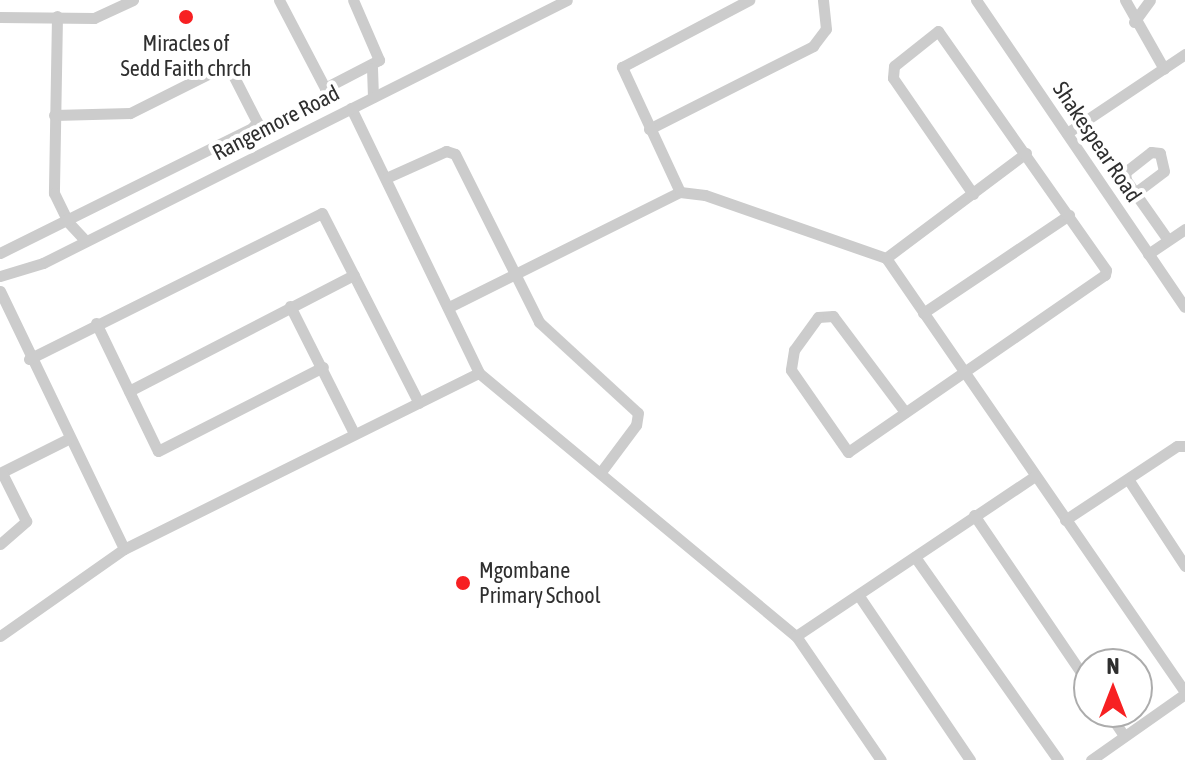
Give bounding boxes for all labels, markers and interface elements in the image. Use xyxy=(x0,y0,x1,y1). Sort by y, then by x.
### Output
marker: Miracles of Sedd Faith chrch xyxy=(177,8,195,26)
place label: Miracles of Sedd Faith chrch xyxy=(121,30,251,82)
street label: Shakespear Road xyxy=(1047,77,1147,207)
street label: Rangemore Road xyxy=(208,80,344,166)
place label: Mgombane Primary School xyxy=(479,557,601,608)
marker: Mgombane Primary School xyxy=(454,574,472,592)
north arrow xyxy=(1073,648,1153,728)
text: N xyxy=(1107,653,1119,679)

